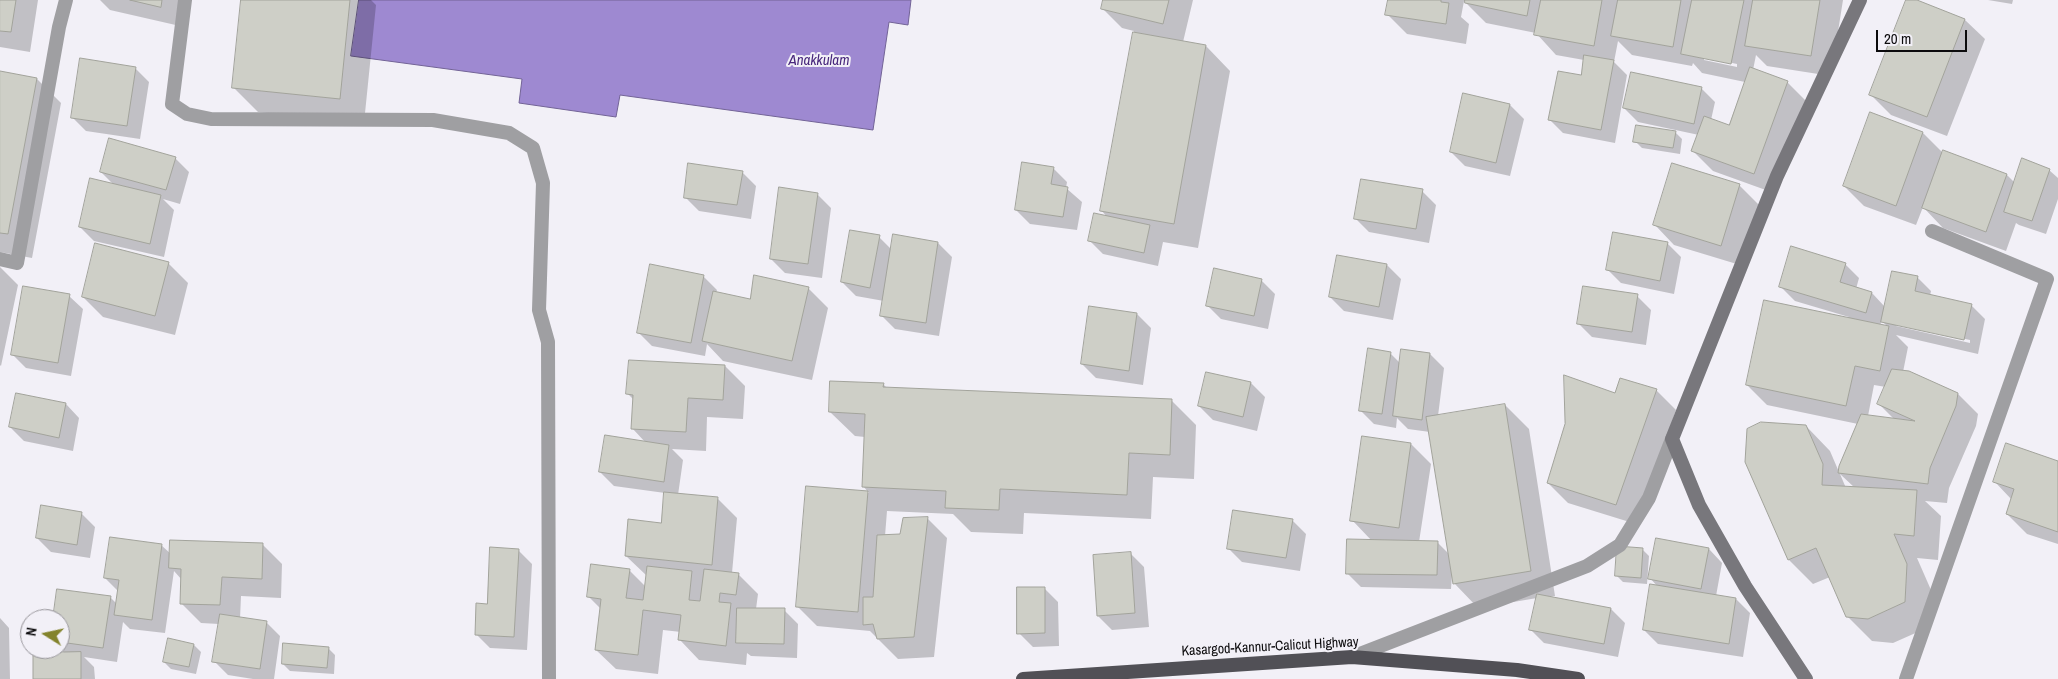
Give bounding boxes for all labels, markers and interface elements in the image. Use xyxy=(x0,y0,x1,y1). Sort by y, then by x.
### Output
scale bar xyxy=(1878,20,1969,52)
text: 20 m xyxy=(1884,28,1911,49)
water label: Anakkulam xyxy=(789,52,849,70)
north arrow xyxy=(20,609,70,659)
text: N xyxy=(22,626,41,637)
street label: Kasargod-Kannur-Calicut Highway xyxy=(1181,634,1359,660)

